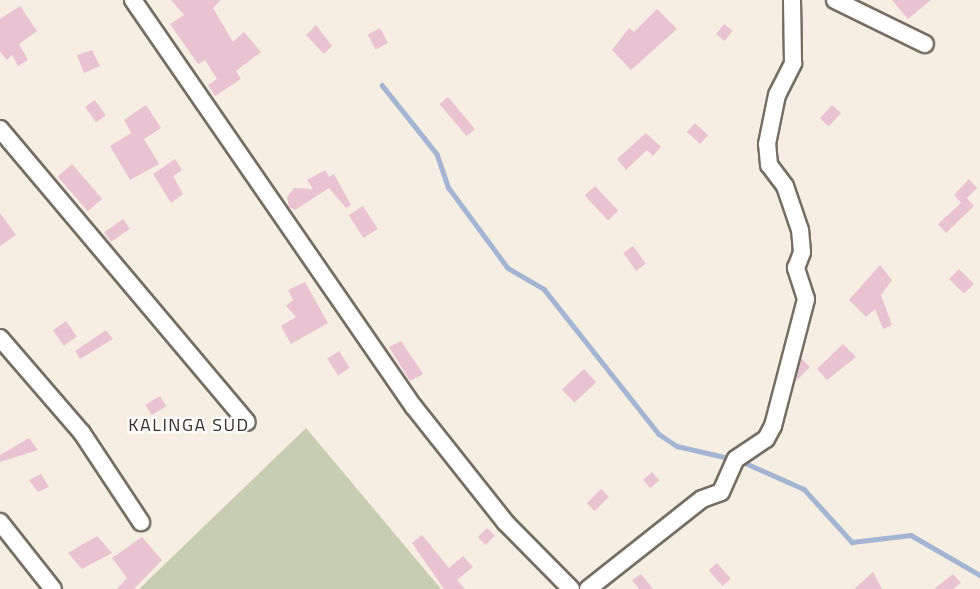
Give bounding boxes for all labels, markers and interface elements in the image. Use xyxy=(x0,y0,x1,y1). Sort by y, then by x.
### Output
district label: KALINGA SUD xyxy=(128,414,250,436)

